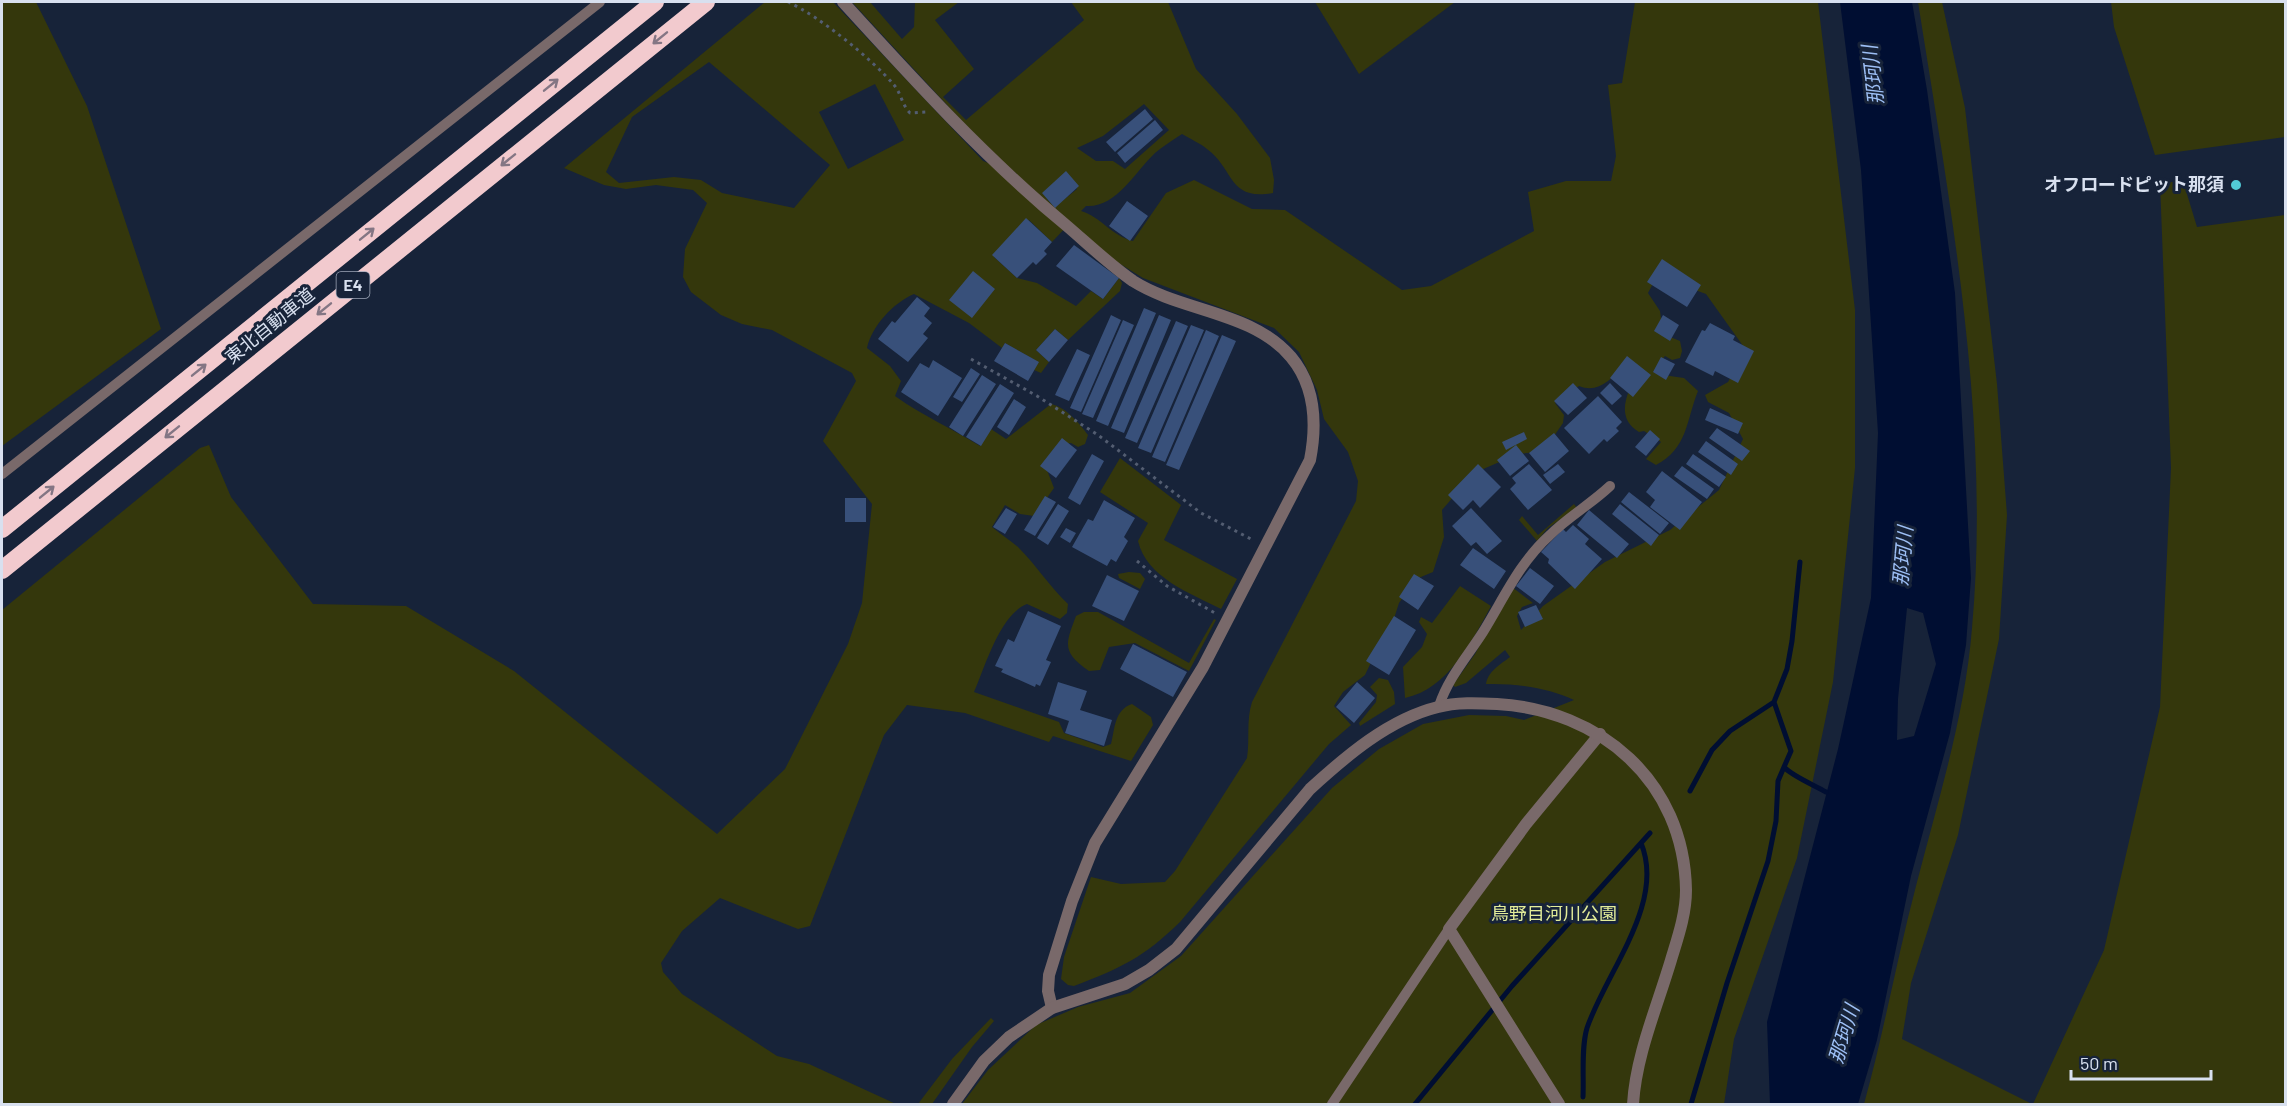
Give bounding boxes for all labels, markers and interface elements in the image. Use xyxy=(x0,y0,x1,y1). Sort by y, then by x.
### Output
one-way arrow xyxy=(652,32,668,45)
water label: 那珂川 xyxy=(1856,42,1888,106)
one-way arrow xyxy=(543,79,559,92)
one-way arrow xyxy=(501,154,517,167)
place label: オフロードピット那須 xyxy=(2044,173,2224,195)
marker: オフロードピット那須 xyxy=(2229,178,2243,192)
one-way arrow xyxy=(359,227,374,241)
road number: E4 xyxy=(336,272,370,298)
street label: 東北自動車道 xyxy=(220,283,318,368)
one-way arrow xyxy=(316,303,332,316)
one-way arrow xyxy=(191,363,207,376)
one-way arrow xyxy=(164,425,180,438)
one-way arrow xyxy=(39,485,54,499)
water label: 那珂川 xyxy=(1887,523,1917,587)
park label: 鳥野目河川公園 xyxy=(1491,902,1617,924)
water label: 那珂川 xyxy=(1823,1000,1864,1066)
scale bar xyxy=(2071,1043,2210,1081)
text: 50 m xyxy=(2080,1052,2118,1074)

